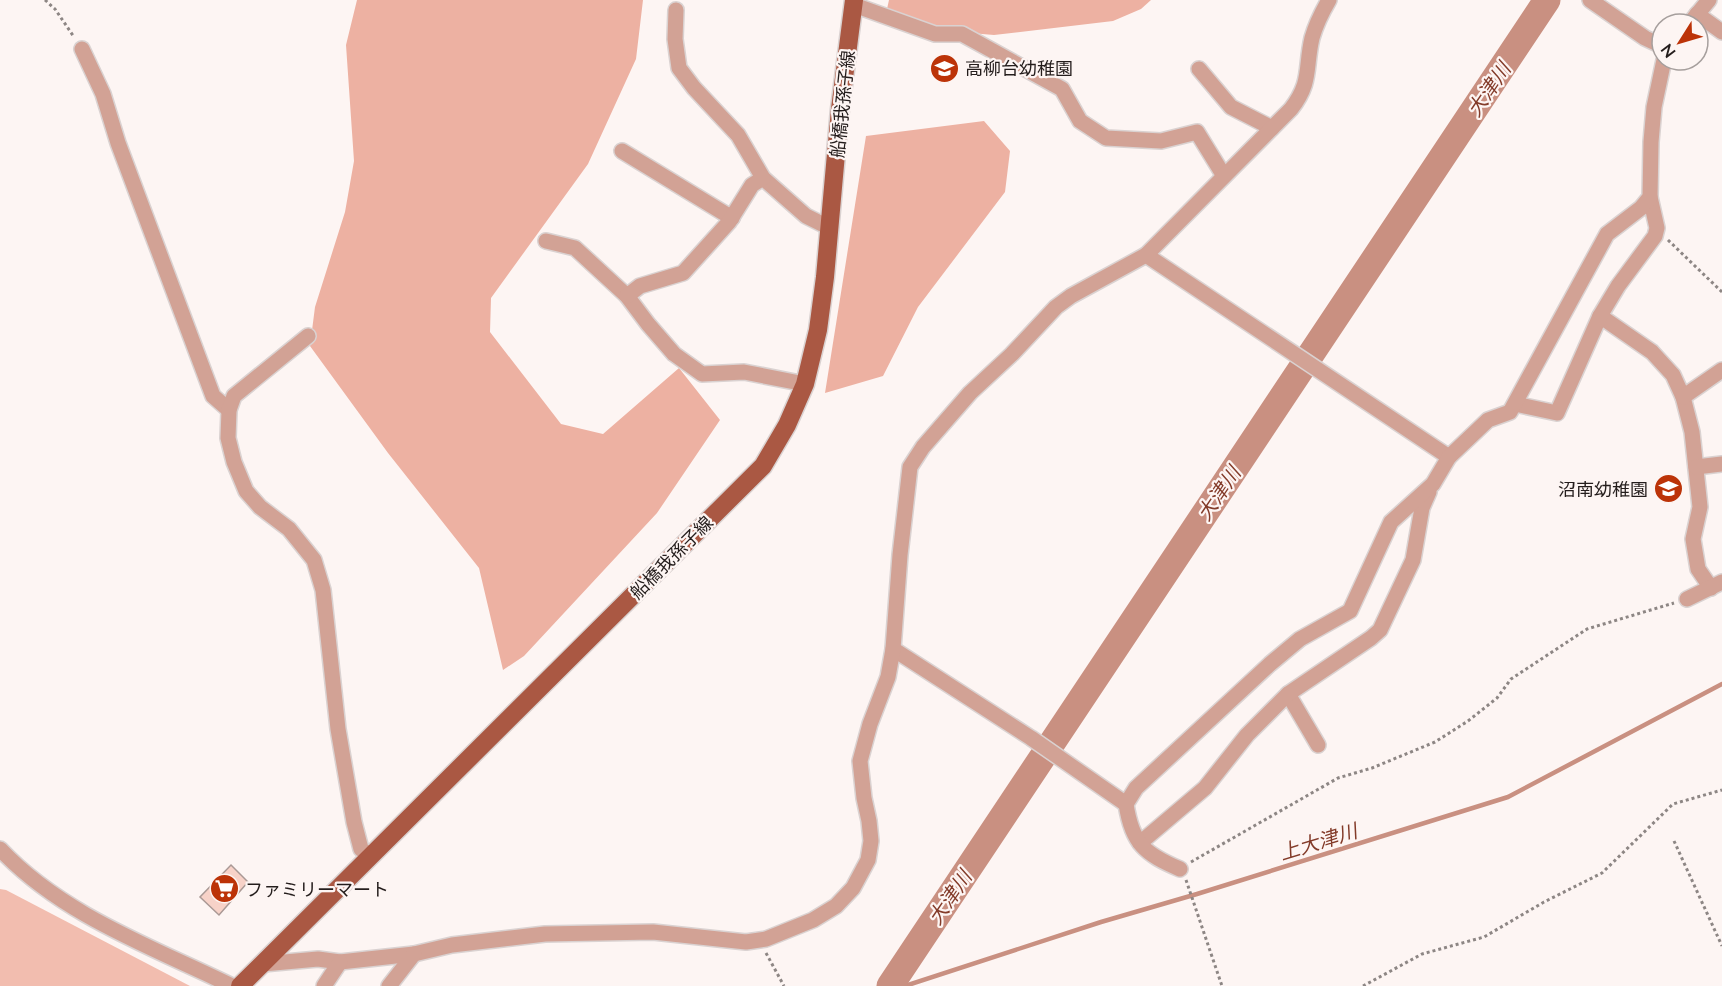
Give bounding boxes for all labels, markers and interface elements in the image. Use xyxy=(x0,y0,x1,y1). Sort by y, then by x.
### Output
north arrow xyxy=(1650,12,1710,72)
text: N xyxy=(1656,41,1679,62)
street label: 船橋我孫子線 xyxy=(825,49,859,159)
school or university icon: 高柳台幼稚園 xyxy=(928,52,960,84)
water label: 大津川 xyxy=(1461,56,1516,121)
place label: 高柳台幼稚園 xyxy=(965,57,1073,79)
water label: 大津川 xyxy=(1191,460,1246,525)
school or university icon: 沼南幼稚園 xyxy=(1653,473,1685,505)
place label: 沼南幼稚園 xyxy=(1558,478,1648,500)
street label: 船橋我孫子線 xyxy=(625,511,717,603)
water label: 上大津川 xyxy=(1276,817,1362,864)
water label: 大津川 xyxy=(922,864,977,929)
supermarket icon: ファミリーマート xyxy=(208,873,240,905)
place label: ファミリーマート xyxy=(245,878,389,900)

